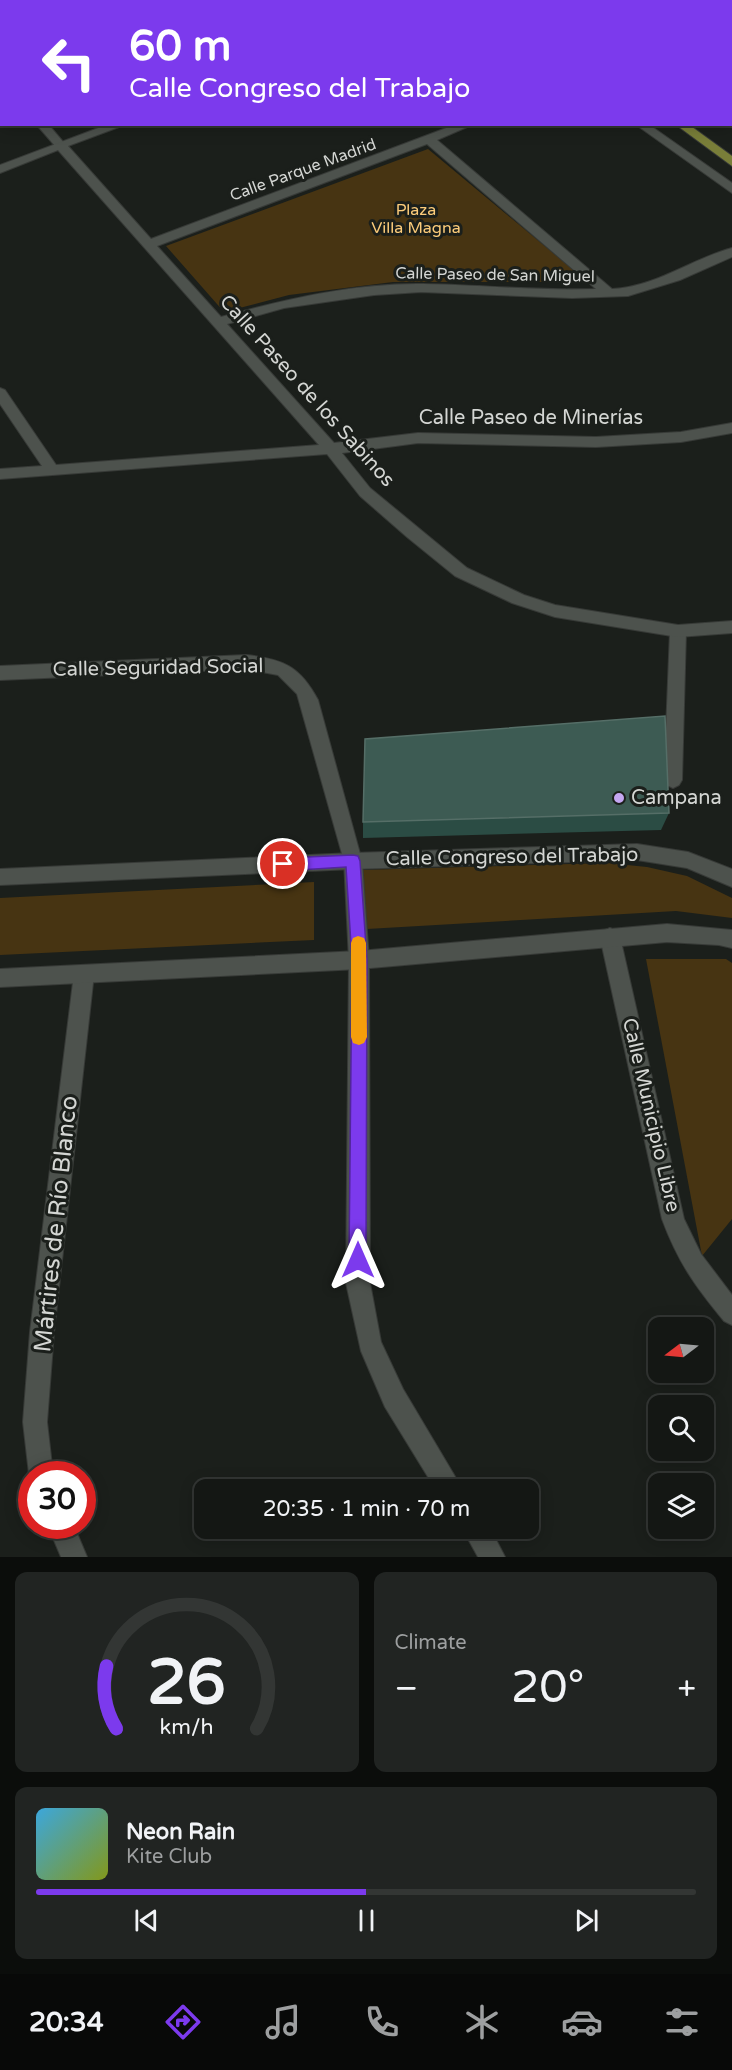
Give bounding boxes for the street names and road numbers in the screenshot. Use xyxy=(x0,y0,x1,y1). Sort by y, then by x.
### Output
street label: Calle Parque Madrid xyxy=(227,134,379,206)
street label: Calle Paseo de San Miguel xyxy=(395,263,595,287)
street label: Calle Paseo de los Sabinos xyxy=(214,290,400,492)
street label: Calle Paseo de Minerías xyxy=(419,406,643,430)
street label: Calle Seguridad Social xyxy=(52,654,264,682)
street label: Calle Congreso del Trabajo xyxy=(385,843,639,871)
street label: Calle Municipio Libre xyxy=(617,1016,685,1214)
street label: Mártires de Río Blanco xyxy=(28,1094,84,1354)

